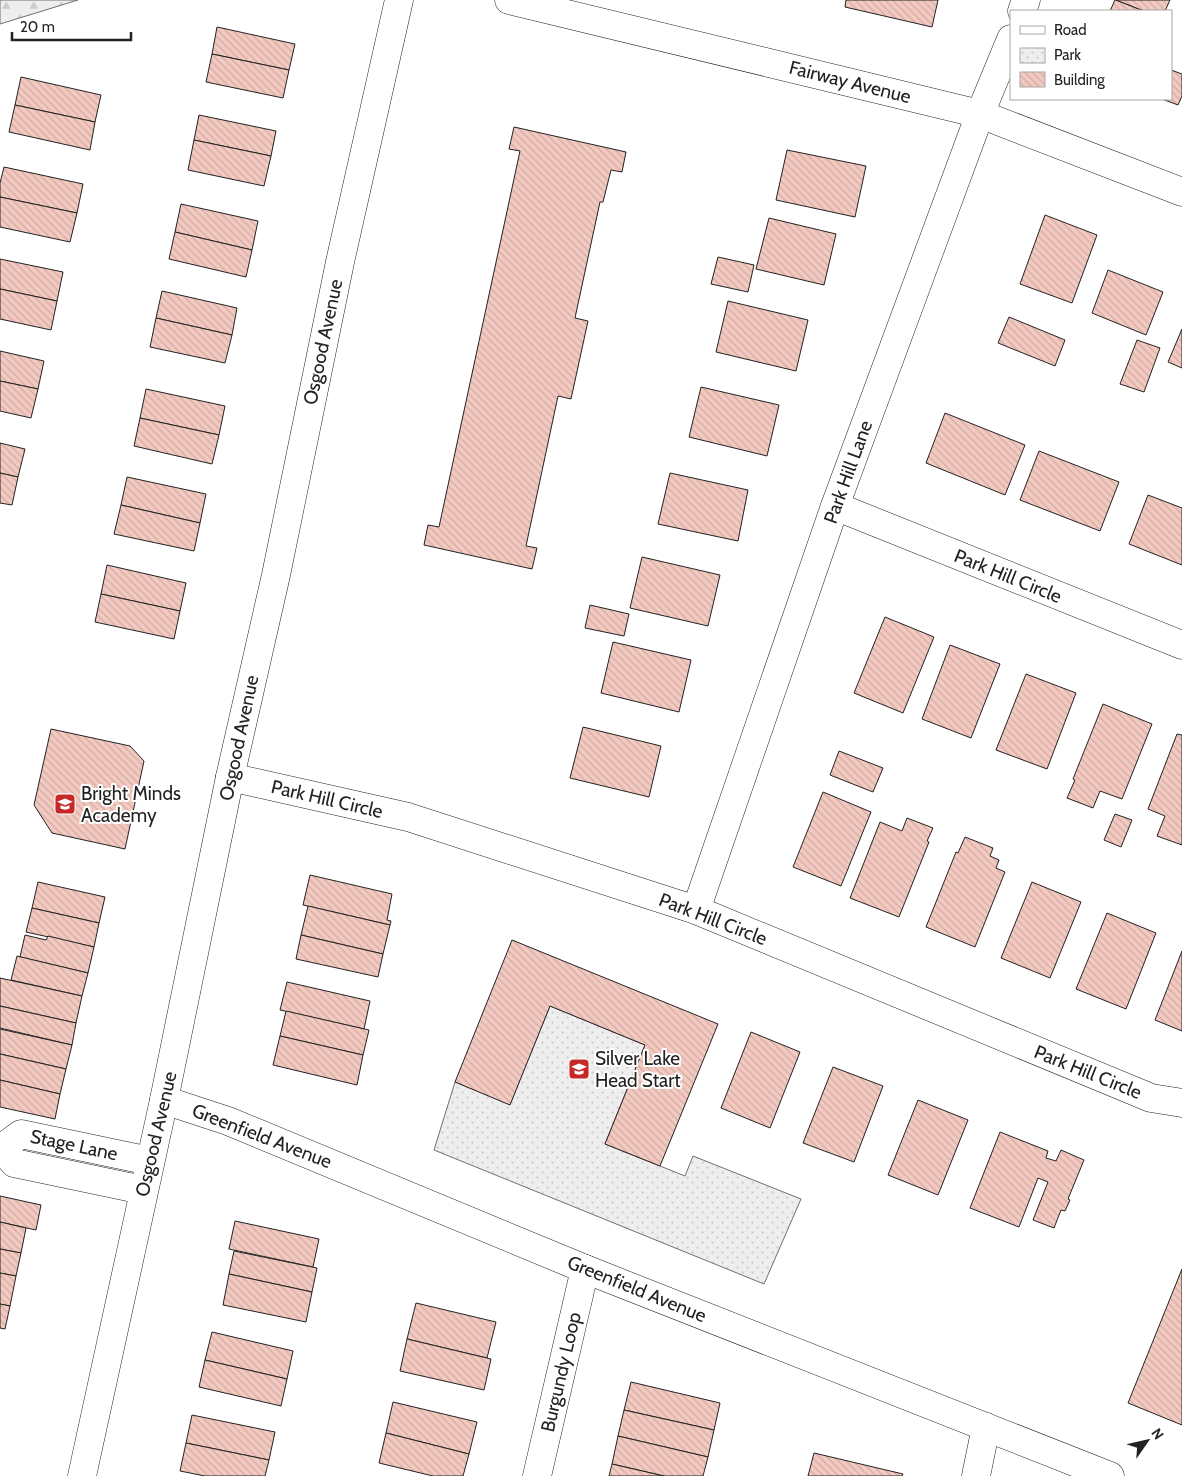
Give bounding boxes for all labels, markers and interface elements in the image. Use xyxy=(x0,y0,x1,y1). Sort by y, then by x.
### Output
scale bar xyxy=(12,10,131,42)
legend xyxy=(1010,10,1172,100)
text: 20 m xyxy=(20,18,55,36)
text: Road xyxy=(1054,21,1087,39)
text: Park xyxy=(1054,46,1081,64)
street label: Fairway Avenue xyxy=(787,56,913,108)
text: Building xyxy=(1054,71,1105,89)
street label: Osgood Avenue xyxy=(298,277,348,407)
street label: Park Hill Lane xyxy=(819,417,877,527)
street label: Park Hill Circle xyxy=(951,544,1065,608)
street label: Osgood Avenue xyxy=(214,673,264,803)
street label: Park Hill Circle xyxy=(269,775,385,823)
place label: Bright Minds Academy xyxy=(81,782,181,827)
school or university icon: Bright Minds Academy xyxy=(53,792,77,816)
street label: Park Hill Circle xyxy=(656,888,771,950)
street label: Park Hill Circle xyxy=(1031,1040,1145,1104)
place label: Silver Lake Head Start xyxy=(595,1047,681,1092)
school or university icon: Silver Lake Head Start xyxy=(567,1057,591,1081)
street label: Osgood Avenue xyxy=(130,1069,182,1199)
street label: Greenfield Avenue xyxy=(189,1099,335,1173)
street label: Stage Lane xyxy=(28,1125,120,1166)
street label: Greenfield Avenue xyxy=(564,1251,710,1327)
street label: Burgundy Loop xyxy=(536,1310,586,1434)
north arrow xyxy=(1122,1416,1172,1466)
text: N xyxy=(1148,1425,1168,1443)

